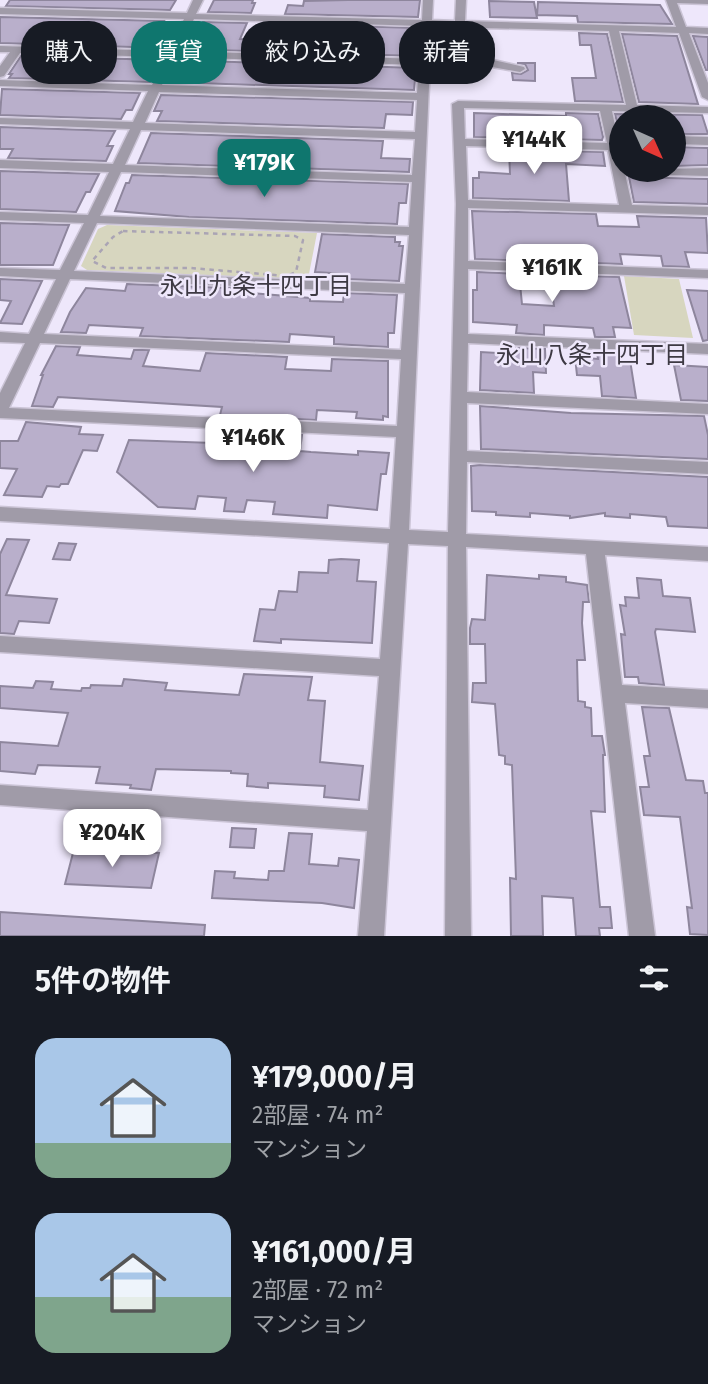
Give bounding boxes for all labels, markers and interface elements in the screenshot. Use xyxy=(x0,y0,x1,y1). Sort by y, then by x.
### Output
chip: 購入 xyxy=(21,21,117,84)
chip: 賃貸 xyxy=(131,21,227,84)
chip: 絞り込み xyxy=(241,21,385,84)
chip: 新着 xyxy=(399,21,495,84)
north arrow xyxy=(609,105,686,182)
map controls xyxy=(609,105,686,182)
pin: ¥144K xyxy=(485,116,583,176)
text: ¥144K xyxy=(502,125,566,153)
pin: ¥179K xyxy=(215,140,313,199)
text: ¥179K xyxy=(234,148,294,176)
pin: ¥161K xyxy=(503,244,601,304)
text: ¥161K xyxy=(522,253,582,281)
district label: 永山九条十四丁目 xyxy=(160,272,352,300)
district label: 永山八条十四丁目 xyxy=(496,341,688,369)
pin: ¥146K xyxy=(204,414,302,474)
text: ¥146K xyxy=(221,423,285,451)
pin: ¥204K xyxy=(63,810,161,869)
text: ¥204K xyxy=(79,818,145,846)
icon: filters xyxy=(635,959,673,997)
text: 5件の物件 xyxy=(35,963,171,999)
text: ¥179,000/月 xyxy=(252,1059,418,1095)
icon: home xyxy=(91,1066,175,1150)
text: 2部屋 · 74 m² xyxy=(252,1101,384,1129)
text: マンション xyxy=(252,1135,367,1163)
text: ¥161,000/月 xyxy=(252,1234,416,1270)
icon: home xyxy=(91,1241,175,1325)
text: 2部屋 · 72 m² xyxy=(252,1276,383,1304)
text: マンション xyxy=(252,1310,367,1338)

